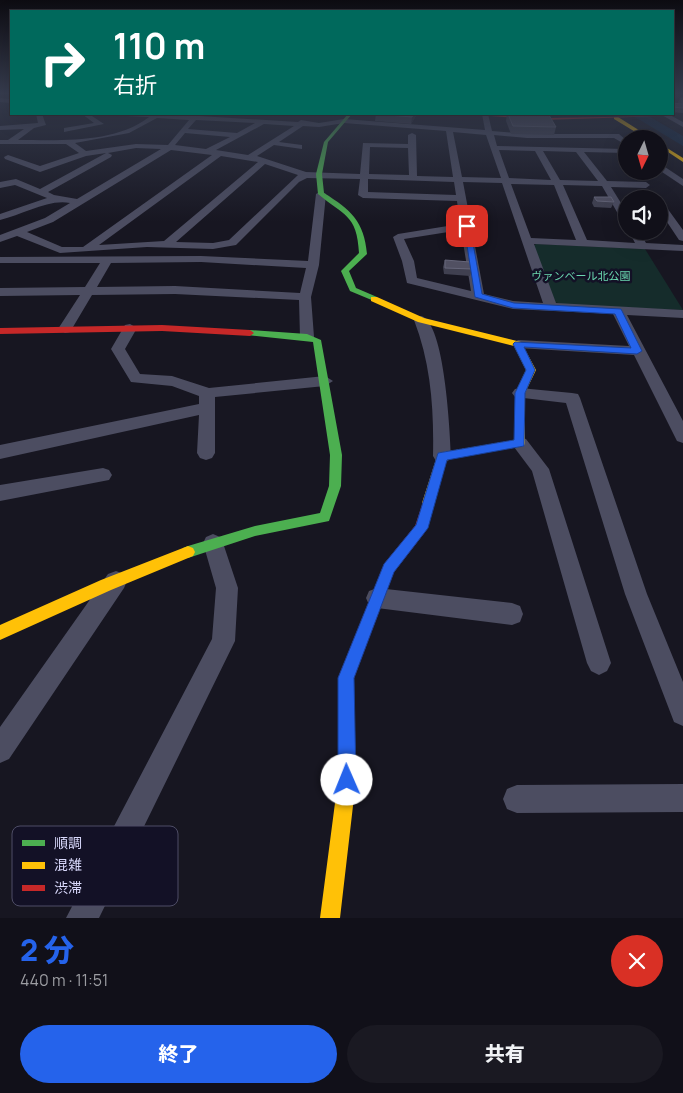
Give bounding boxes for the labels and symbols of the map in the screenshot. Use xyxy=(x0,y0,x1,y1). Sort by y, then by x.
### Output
north arrow xyxy=(618,130,668,180)
pin xyxy=(446,205,488,247)
park label: ヴァンベール北公園 xyxy=(532,268,631,283)
position arrow xyxy=(320,753,372,805)
legend xyxy=(12,826,178,906)
text: 順調 xyxy=(54,833,82,852)
text: 混雑 xyxy=(54,855,82,874)
text: 渋滞 xyxy=(54,878,82,897)

